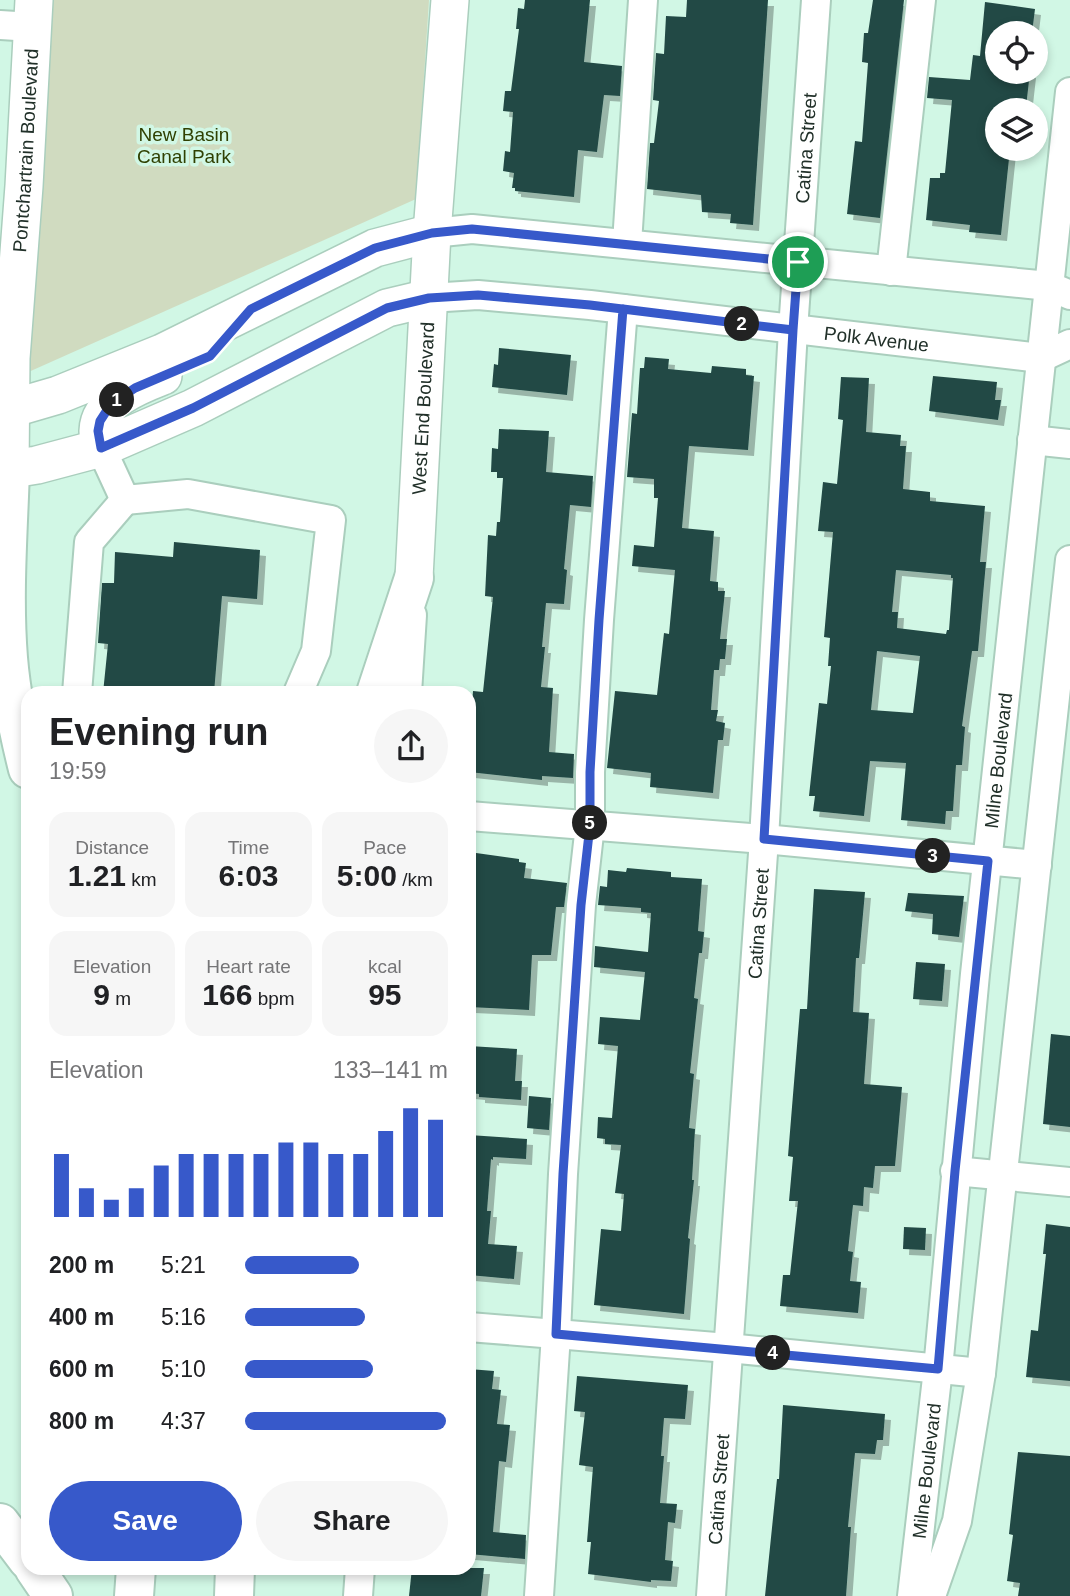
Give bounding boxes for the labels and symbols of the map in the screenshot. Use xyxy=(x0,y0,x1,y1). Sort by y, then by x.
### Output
street label: Pontchartrain Boulevard xyxy=(9,48,42,253)
street label: Catina Street xyxy=(792,91,821,204)
park label: New Basin Canal Park xyxy=(137,124,231,167)
pin xyxy=(768,232,828,292)
pin: 2 xyxy=(724,306,760,342)
street label: West End Boulevard xyxy=(408,321,438,495)
street label: Polk Avenue xyxy=(823,323,930,356)
pin: 1 xyxy=(100,382,134,418)
street label: Milne Boulevard xyxy=(981,692,1016,829)
pin: 5 xyxy=(572,806,608,840)
pin: 3 xyxy=(916,838,950,874)
street label: Catina Street xyxy=(744,867,773,980)
pin: 4 xyxy=(756,1336,790,1370)
street label: Milne Boulevard xyxy=(909,1402,945,1540)
street label: Catina Street xyxy=(705,1432,733,1545)

